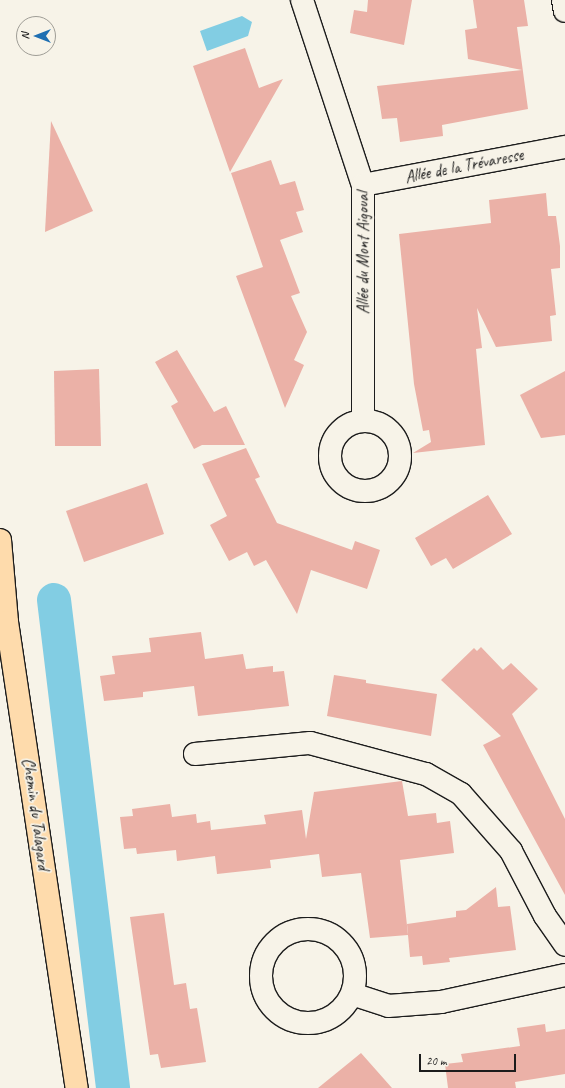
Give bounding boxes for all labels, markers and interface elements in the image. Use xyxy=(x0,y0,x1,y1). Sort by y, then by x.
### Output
north arrow xyxy=(16,16,56,56)
text: N xyxy=(18,33,32,39)
street label: Allée de la Trévaresse xyxy=(403,145,525,187)
street label: Allée du Mont Aigoual xyxy=(353,192,373,314)
street label: Chemin du Talagard xyxy=(18,757,54,871)
scale bar xyxy=(421,1046,518,1072)
text: 20 m xyxy=(426,1053,446,1069)

